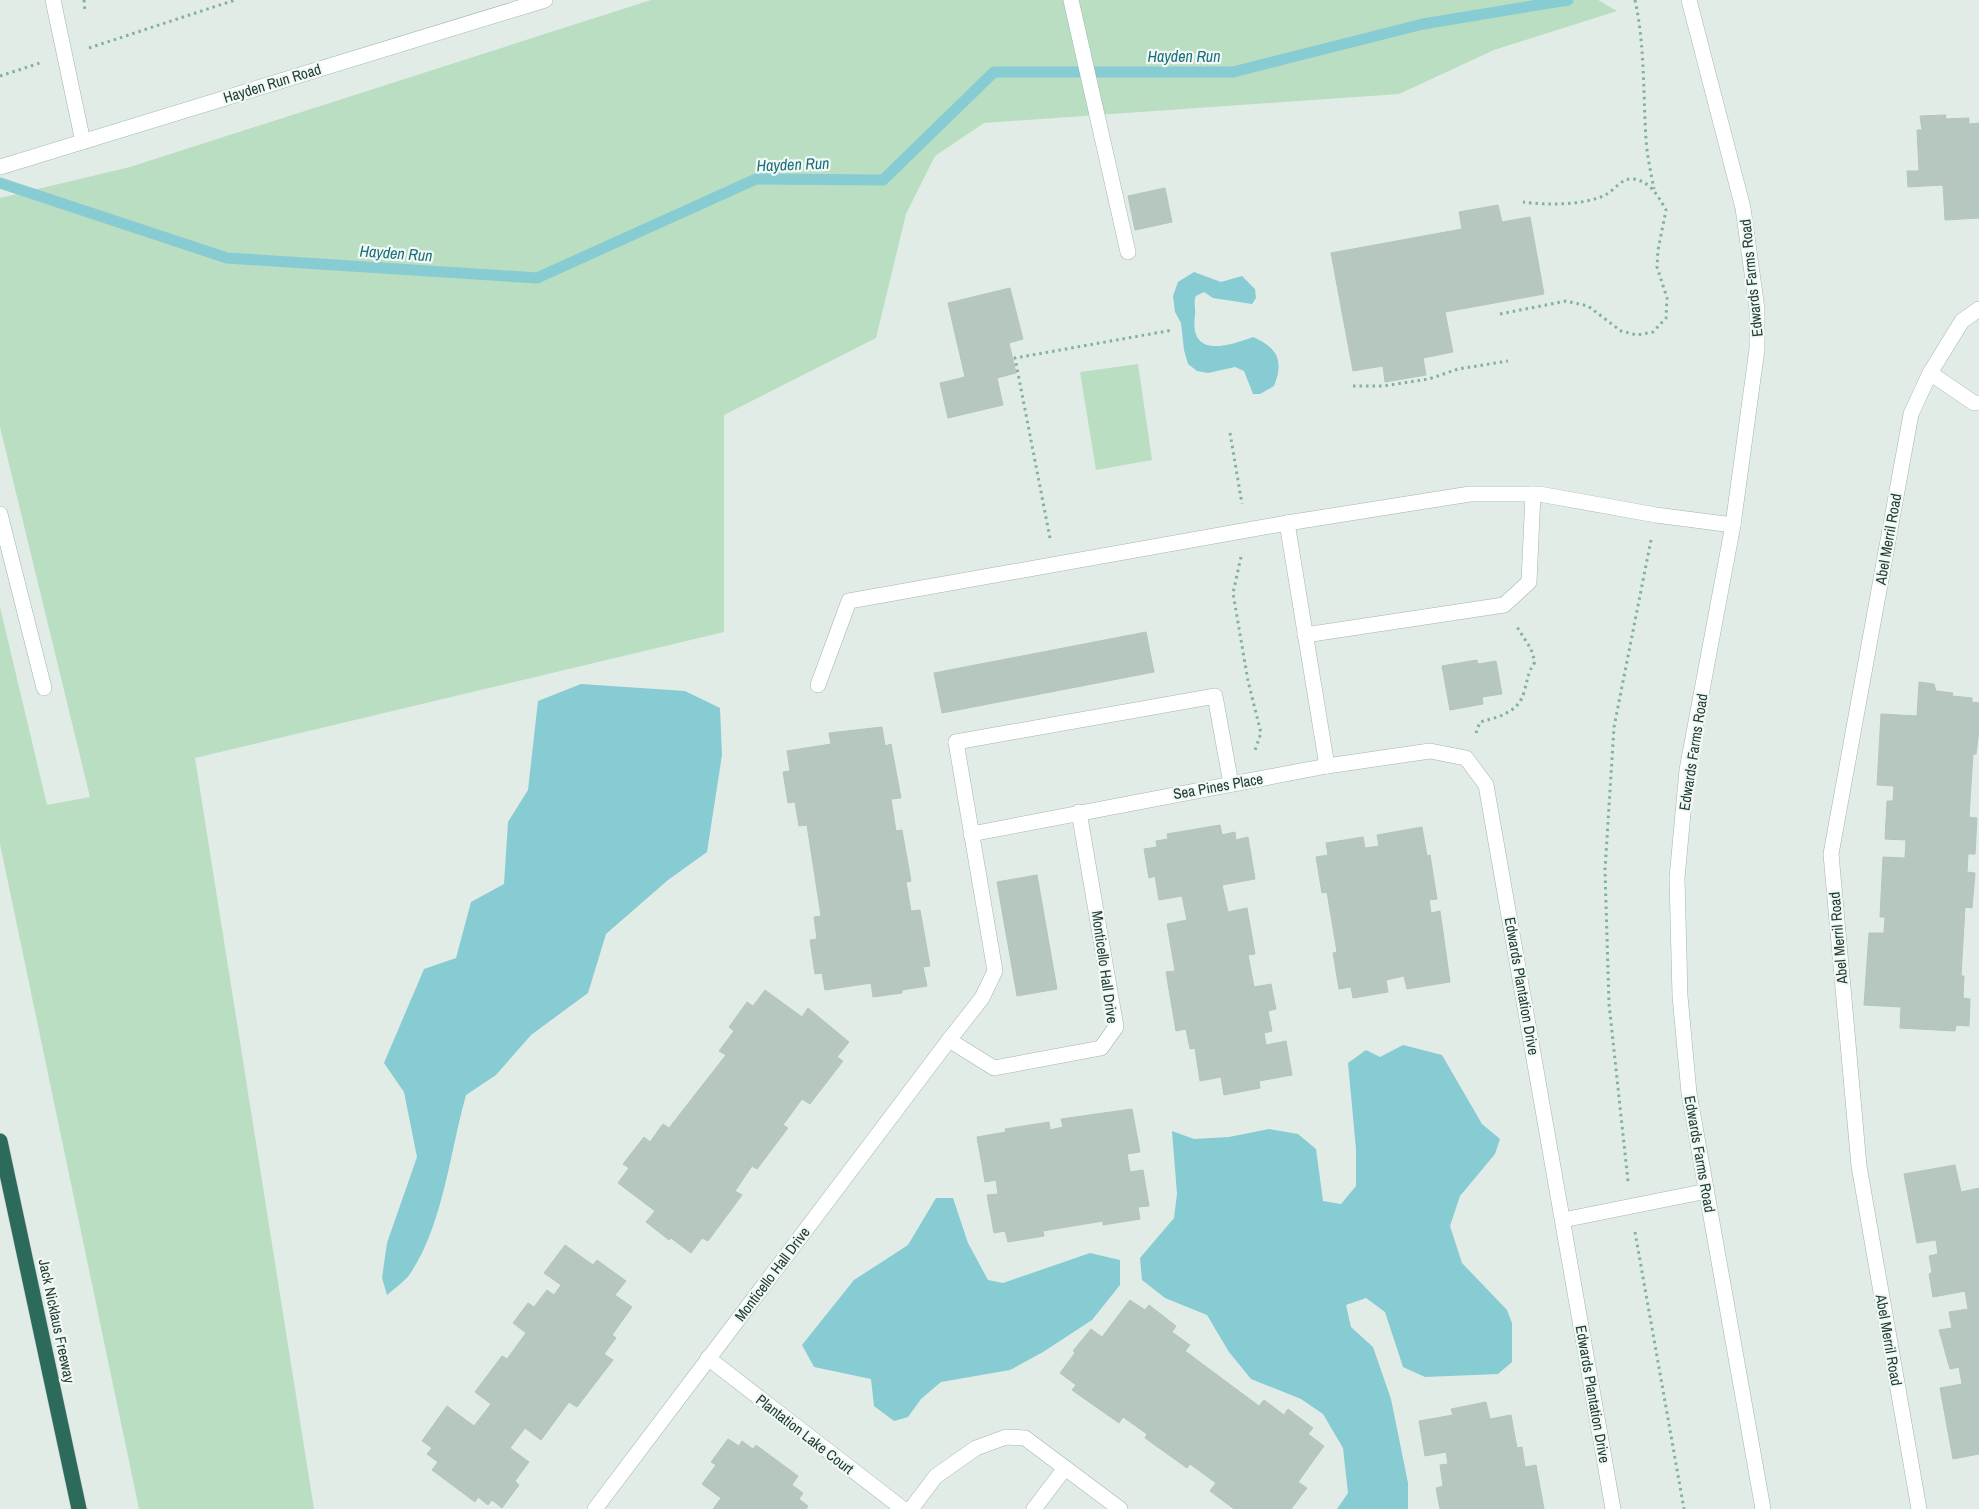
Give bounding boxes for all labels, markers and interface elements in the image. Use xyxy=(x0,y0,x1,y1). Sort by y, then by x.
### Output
water label: Hayden Run xyxy=(1148,45,1220,67)
street label: Hayden Run Road xyxy=(221,58,323,108)
water label: Hayden Run xyxy=(756,152,830,176)
street label: Edwards Farms Road xyxy=(1734,218,1768,338)
water label: Hayden Run xyxy=(359,239,433,267)
street label: Abel Merril Road xyxy=(1869,492,1906,587)
street label: Edwards Farms Road xyxy=(1673,692,1713,812)
street label: Sea Pines Place xyxy=(1171,768,1265,804)
street label: Abel Merril Road xyxy=(1824,891,1853,986)
street label: Monticello Hall Drive xyxy=(1087,909,1123,1025)
street label: Edwards Plantation Drive xyxy=(1500,915,1544,1057)
street label: Edwards Farms Road xyxy=(1679,1094,1721,1214)
street label: Monticello Hall Drive xyxy=(729,1222,815,1326)
street label: Jack Nicklaus Freeway xyxy=(34,1257,81,1386)
street label: Abel Merril Road xyxy=(1870,1292,1907,1387)
street label: Edwards Plantation Drive xyxy=(1571,1323,1615,1465)
street label: Plantation Lake Court xyxy=(752,1389,859,1479)

